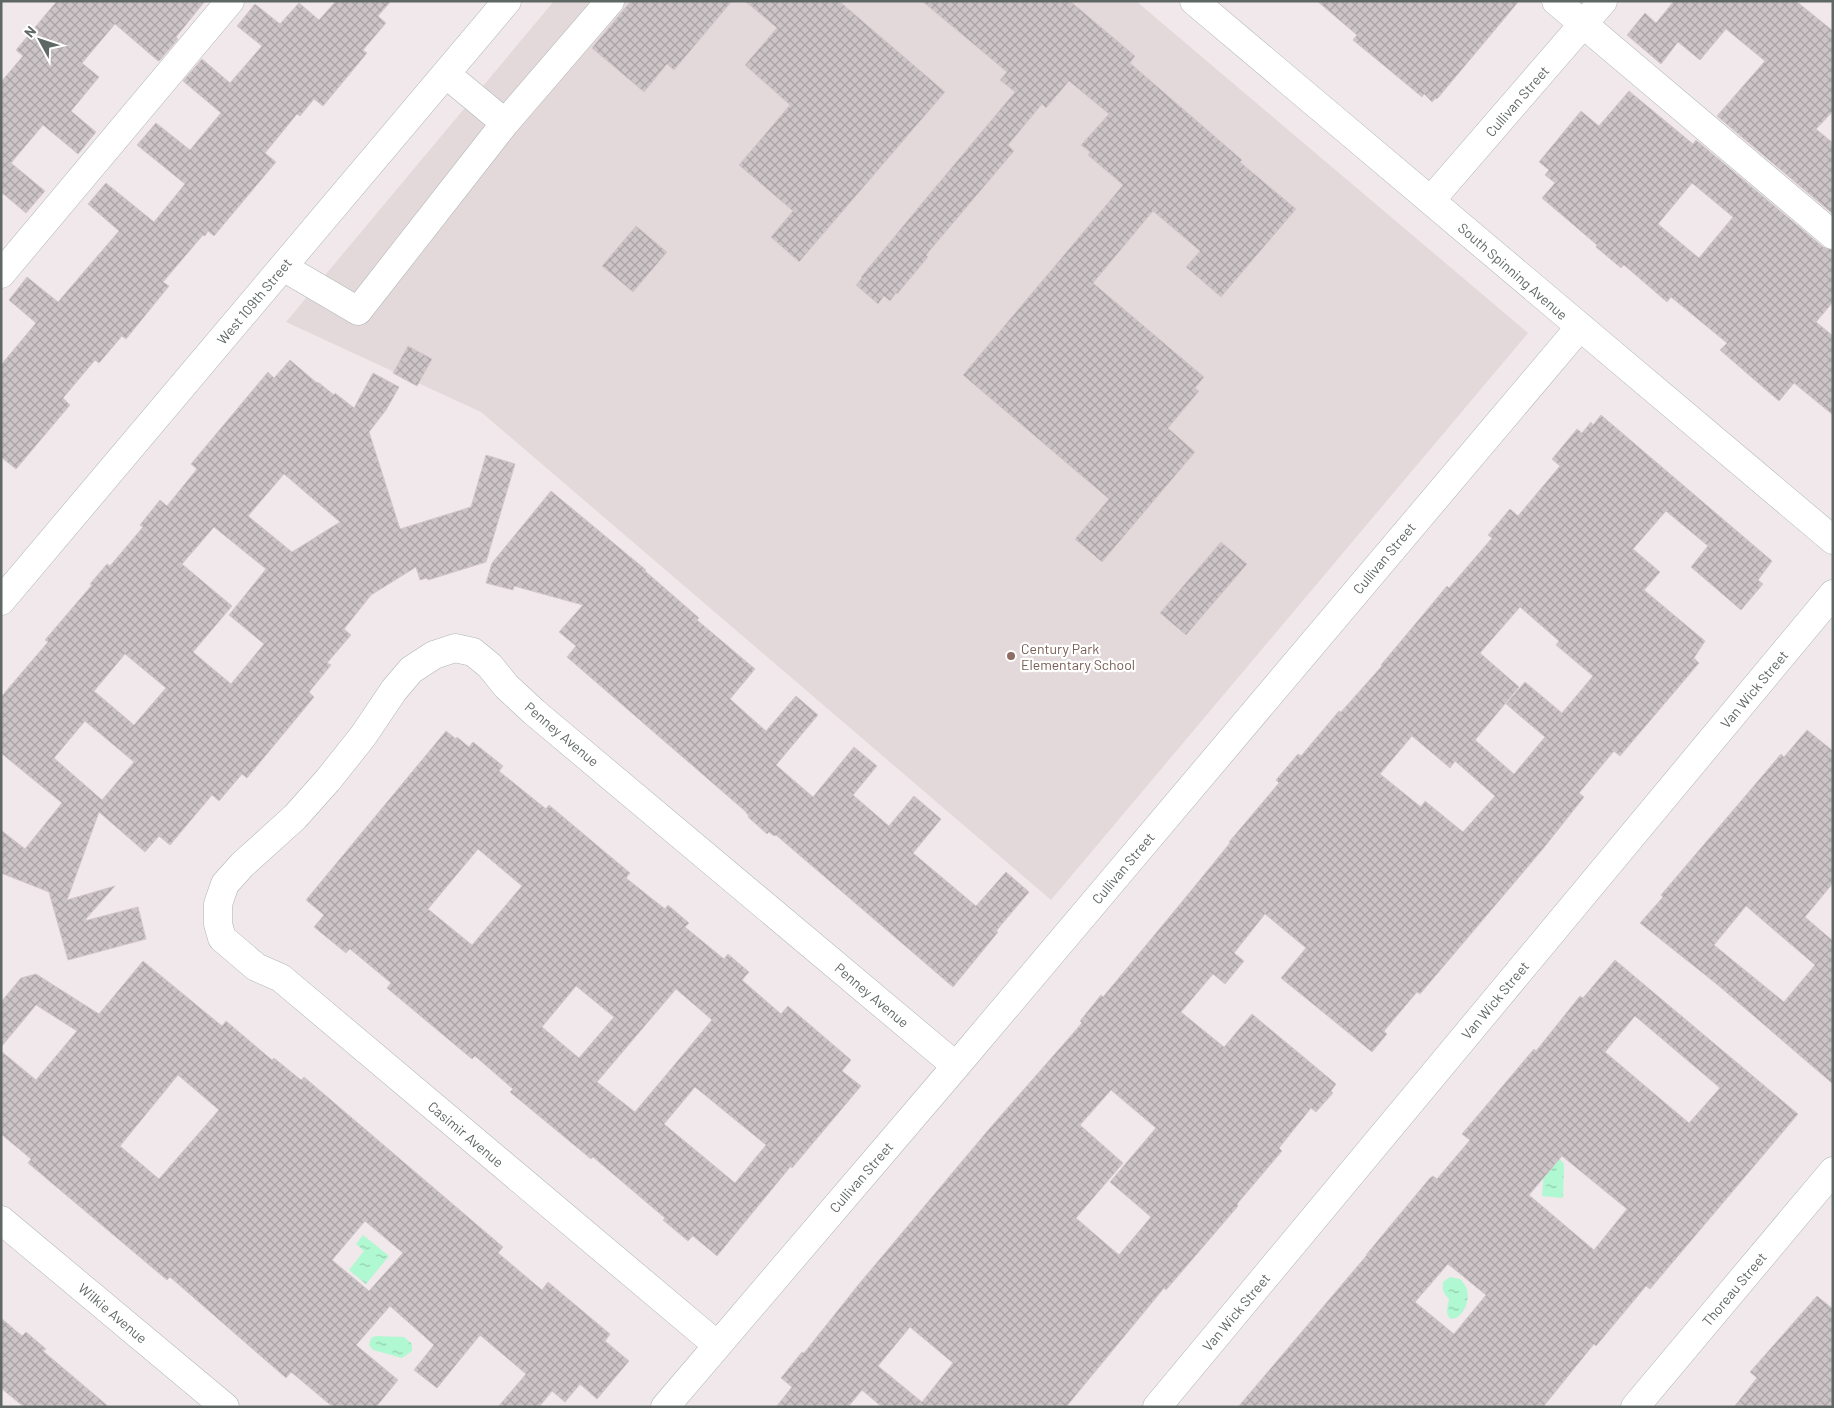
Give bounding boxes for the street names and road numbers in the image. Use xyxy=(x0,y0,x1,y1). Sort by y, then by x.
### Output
street label: Cullivan Street xyxy=(1482,62,1552,140)
street label: South Spinning Avenue xyxy=(1455,219,1571,323)
street label: West 109th Street xyxy=(213,254,295,348)
street label: Cullivan Street xyxy=(1349,519,1419,597)
street label: Van Wick Street xyxy=(1717,647,1791,731)
street label: Penney Avenue xyxy=(521,698,603,770)
street label: Cullivan Street xyxy=(1088,829,1158,907)
street label: Van Wick Street xyxy=(1458,958,1532,1042)
street label: Penney Avenue xyxy=(831,959,913,1031)
street label: Casimir Avenue xyxy=(425,1097,507,1171)
street label: Cullivan Street xyxy=(826,1138,896,1216)
street label: Thoreau Street xyxy=(1698,1249,1770,1329)
street label: Van Wick Street xyxy=(1199,1270,1273,1354)
street label: Wilkie Avenue xyxy=(75,1279,151,1347)

